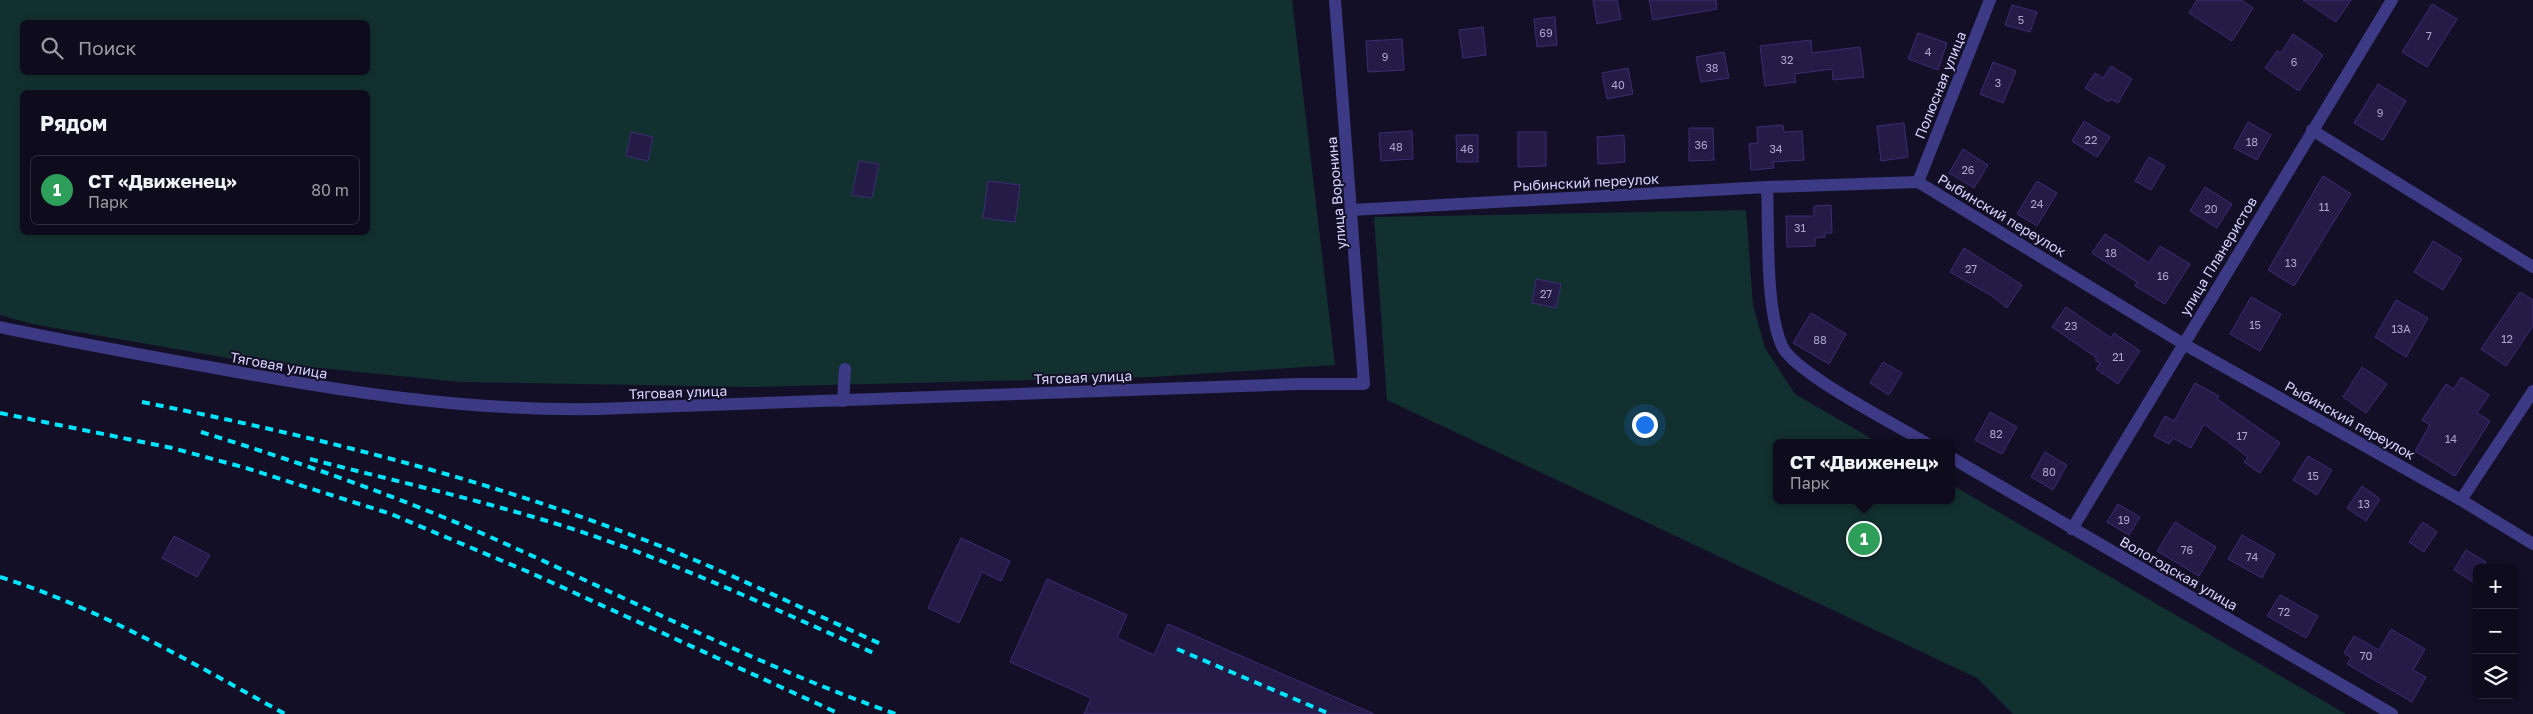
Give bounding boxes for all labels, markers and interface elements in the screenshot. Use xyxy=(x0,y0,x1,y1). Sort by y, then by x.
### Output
house number: 5 xyxy=(2018,13,2024,26)
search box xyxy=(20,20,370,75)
house number: 69 xyxy=(1539,26,1553,39)
street label: Полюсная улица xyxy=(1911,29,1969,141)
house number: 7 xyxy=(2426,29,2432,42)
icon: search xyxy=(38,34,66,62)
text: Поиск xyxy=(78,36,137,59)
house number: 4 xyxy=(1925,45,1932,58)
house number: 9 xyxy=(1382,50,1388,63)
house number: 32 xyxy=(1781,53,1793,66)
house number: 6 xyxy=(2291,55,2298,68)
house number: 38 xyxy=(1705,61,1719,74)
house number: 3 xyxy=(1995,76,2001,89)
house number: 40 xyxy=(1611,78,1625,91)
house number: 9 xyxy=(2377,106,2383,119)
text: Рядом xyxy=(40,110,107,136)
house number: 22 xyxy=(2085,133,2097,146)
house number: 18 xyxy=(2246,135,2258,148)
street label: улица Воронина xyxy=(1323,136,1349,250)
house number: 36 xyxy=(1694,138,1708,151)
house number: 48 xyxy=(1389,140,1403,153)
house number: 46 xyxy=(1460,142,1474,155)
house number: 34 xyxy=(1769,142,1783,155)
house number: 26 xyxy=(1961,163,1975,176)
text: СТ «Движенец» xyxy=(88,169,237,192)
street label: Рыбинский переулок xyxy=(1513,170,1659,194)
street label: Рыбинский переулок xyxy=(1935,170,2069,260)
text: 1 xyxy=(53,180,61,200)
text: 80 m xyxy=(311,180,349,200)
text: Парк xyxy=(88,192,128,212)
street label: улица Планеристов xyxy=(2176,193,2260,318)
house number: 24 xyxy=(2030,197,2044,210)
house number: 11 xyxy=(2319,200,2329,213)
house number: 20 xyxy=(2204,202,2218,215)
house number: 31 xyxy=(1794,221,1806,234)
house number: 18 xyxy=(2105,246,2117,259)
house number: 13 xyxy=(2285,256,2297,269)
house number: 27 xyxy=(1965,262,1977,275)
house number: 16 xyxy=(2157,269,2169,282)
house number: 27 xyxy=(1540,287,1552,300)
house number: 15 xyxy=(2249,318,2261,331)
house number: 23 xyxy=(2065,319,2077,332)
house number: 13А xyxy=(2391,322,2411,335)
house number: 12 xyxy=(2501,332,2513,345)
house number: 88 xyxy=(1813,333,1827,346)
street label: Тяговая улица xyxy=(229,348,329,382)
house number: 21 xyxy=(2112,350,2124,363)
street label: Тяговая улица xyxy=(1034,367,1132,387)
street label: Рыбинский переулок xyxy=(2282,377,2418,463)
street label: Тяговая улица xyxy=(629,382,727,402)
your location xyxy=(1632,412,1658,438)
house number: 82 xyxy=(1989,427,2003,440)
house number: 17 xyxy=(2236,429,2248,442)
house number: 14 xyxy=(2445,432,2457,445)
popup xyxy=(1773,439,1955,504)
text: СТ «Движенец» xyxy=(1790,450,1938,473)
house number: 80 xyxy=(2042,465,2056,478)
house number: 15 xyxy=(2307,469,2319,482)
text: Парк xyxy=(1790,473,1830,493)
house number: 13 xyxy=(2358,497,2370,510)
house number: 19 xyxy=(2118,513,2130,526)
pin: 1 xyxy=(1848,520,1880,558)
street label: Вологодская улица xyxy=(2117,532,2241,614)
house number: 76 xyxy=(2181,543,2194,556)
house number: 74 xyxy=(2246,550,2259,563)
map controls xyxy=(2473,564,2518,699)
button: + xyxy=(2473,564,2518,609)
house number: 72 xyxy=(2278,605,2290,618)
button: − xyxy=(2473,609,2518,654)
house number: 70 xyxy=(2360,649,2373,662)
button: layers xyxy=(2473,654,2518,699)

